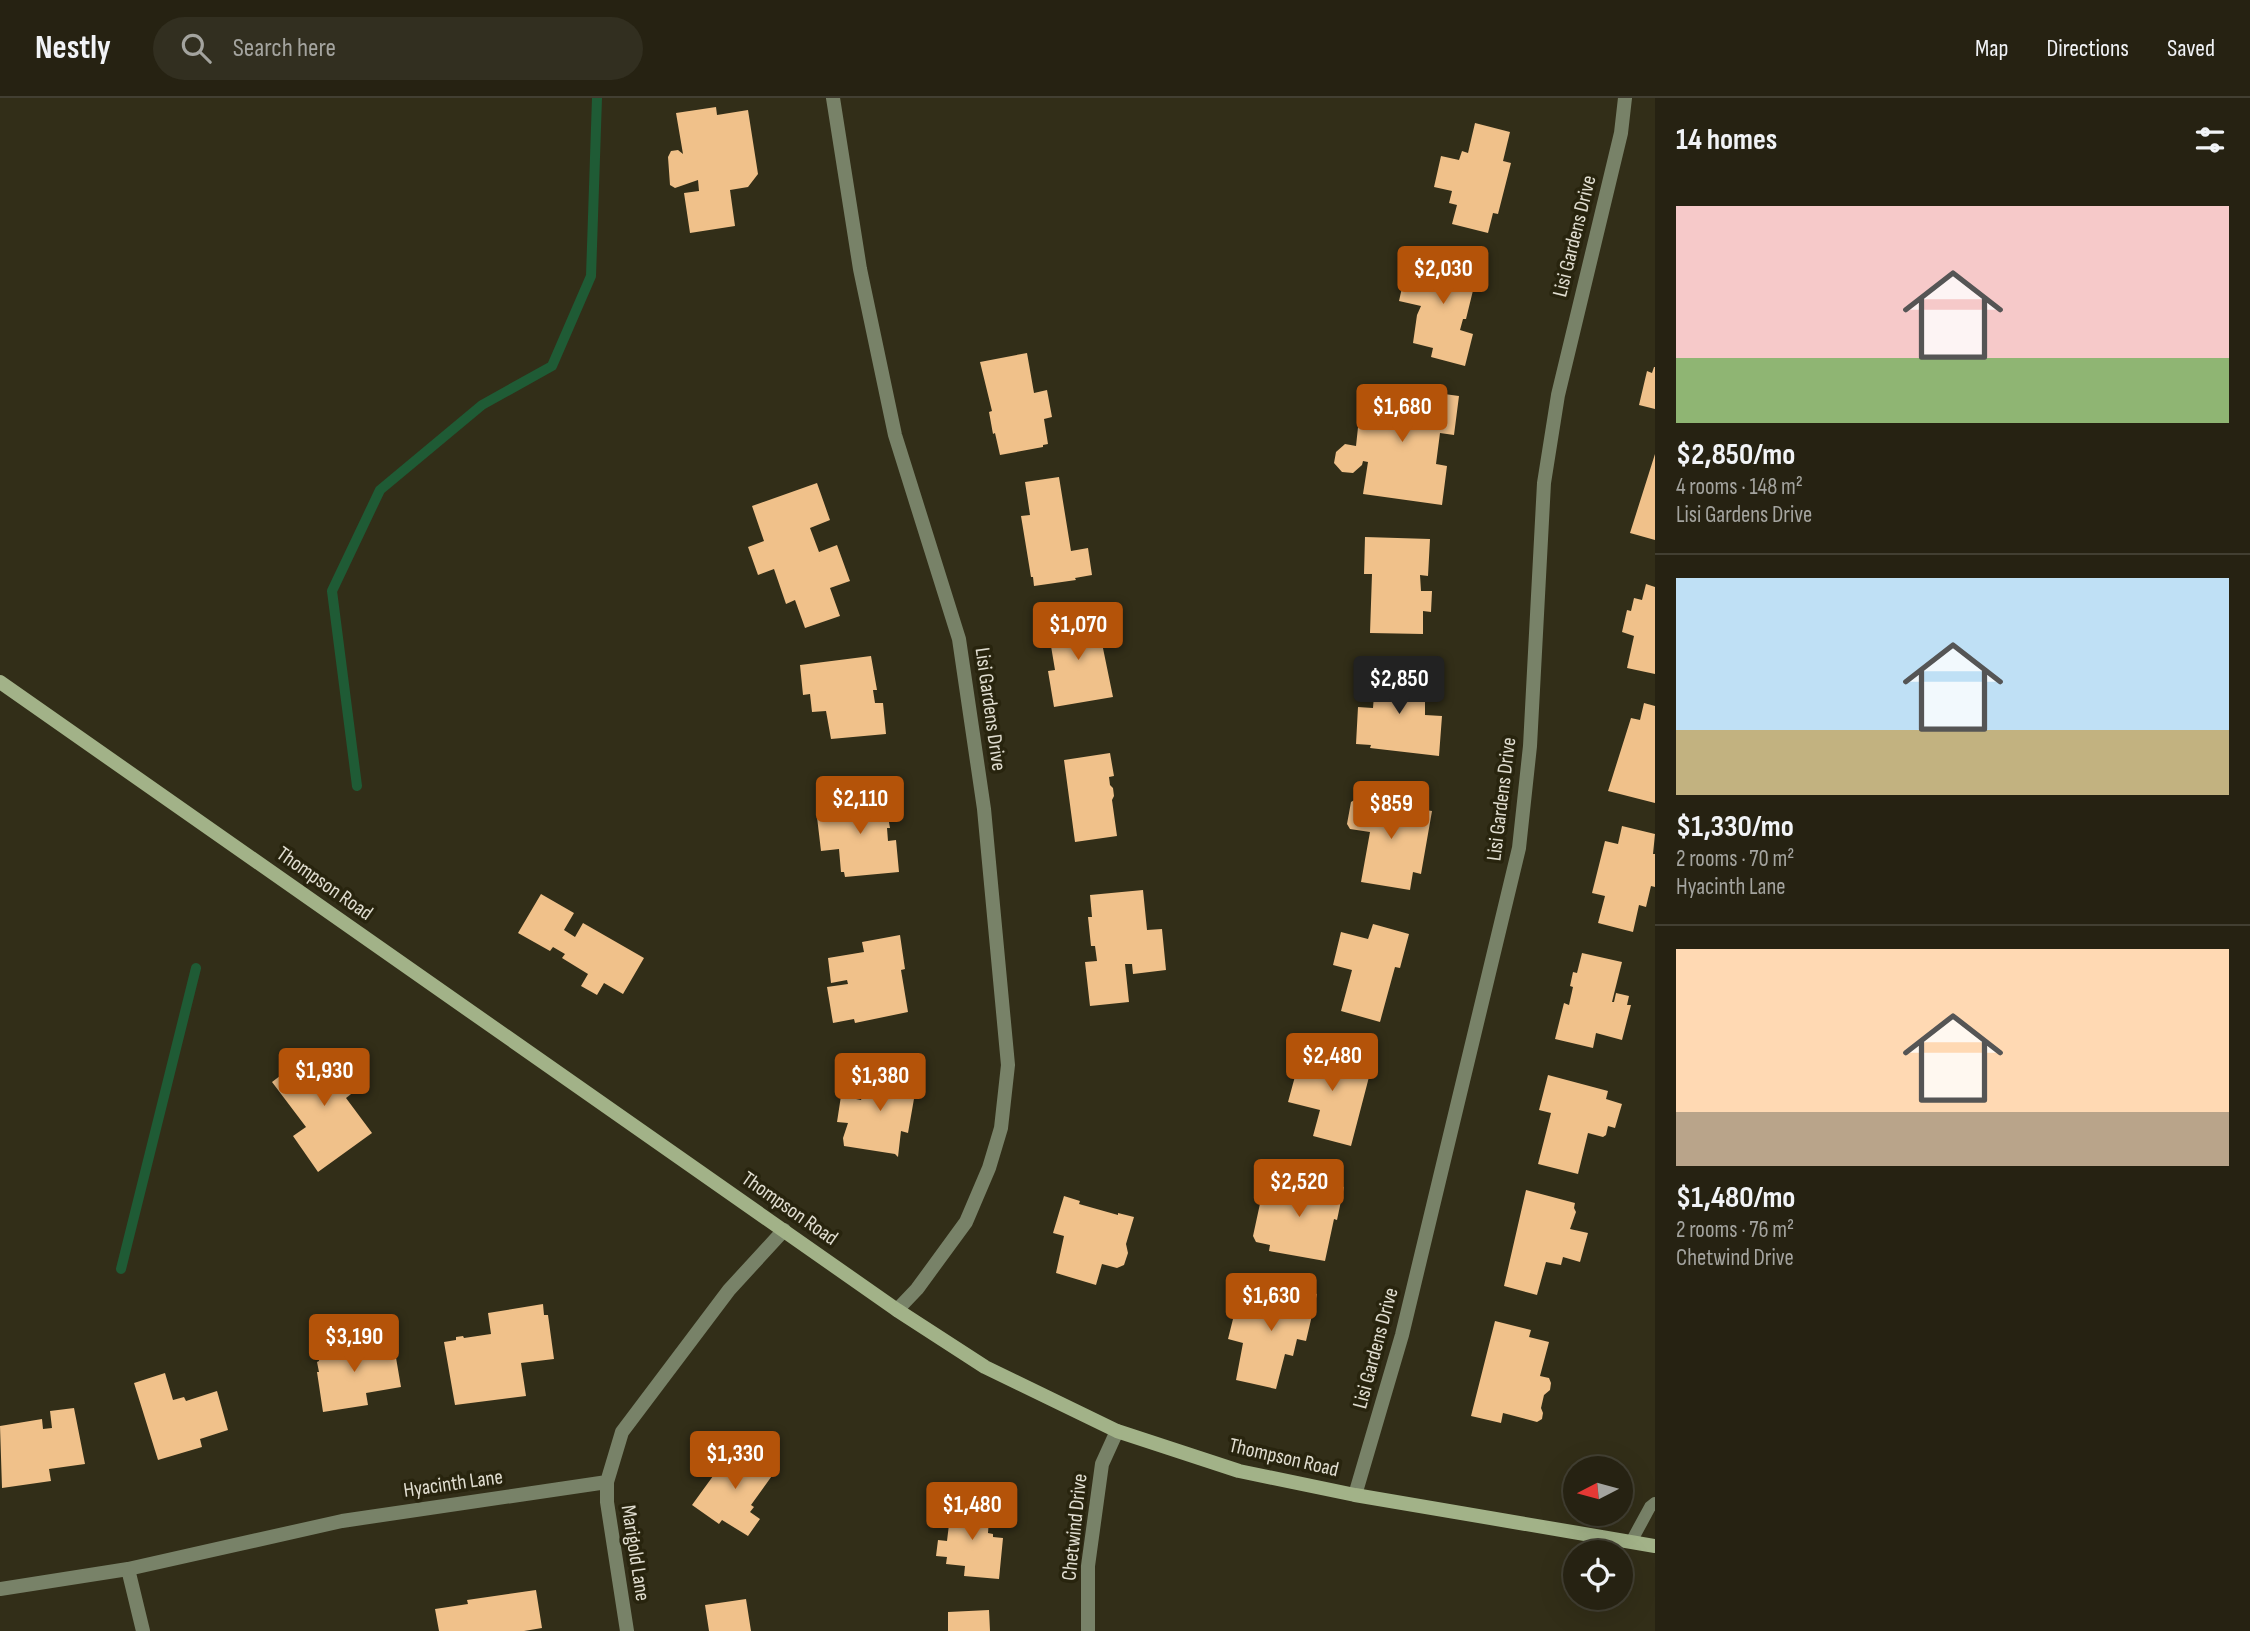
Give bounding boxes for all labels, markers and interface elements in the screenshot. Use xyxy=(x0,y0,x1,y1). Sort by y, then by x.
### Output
search box xyxy=(153,17,643,80)
text: Nestly xyxy=(35,28,111,68)
icon: search xyxy=(177,29,215,67)
text: Search here xyxy=(233,33,336,64)
text: Map xyxy=(1975,34,2008,63)
text: Directions xyxy=(2046,34,2129,63)
text: Saved xyxy=(2167,34,2215,63)
icon: filters xyxy=(2191,121,2229,159)
text: 14 homes xyxy=(1676,122,1777,158)
street label: Lisi Gardens Drive xyxy=(1547,173,1602,299)
pin: $2,030 xyxy=(1386,246,1500,306)
icon: home xyxy=(1890,252,2016,378)
text: $2,030 xyxy=(1413,255,1473,283)
pin: $1,680 xyxy=(1345,384,1459,444)
text: $1,680 xyxy=(1372,393,1432,421)
text: $2,850/mo xyxy=(1676,437,1795,473)
text: 4 rooms · 148 m² xyxy=(1676,473,1803,501)
text: Lisi Gardens Drive xyxy=(1676,501,1812,529)
pin: $1,070 xyxy=(1021,602,1135,662)
text: $1,070 xyxy=(1049,611,1107,639)
icon: home xyxy=(1890,624,2016,750)
street label: Lisi Gardens Drive xyxy=(969,646,1012,772)
pin: $2,850 xyxy=(1342,656,1456,716)
text: $2,850 xyxy=(1369,665,1429,693)
street label: Lisi Gardens Drive xyxy=(1482,736,1521,862)
pin: $2,110 xyxy=(803,776,917,836)
pin: $859 xyxy=(1350,782,1432,841)
text: $2,110 xyxy=(832,785,888,813)
text: $859 xyxy=(1369,790,1413,818)
text: $1,330/mo xyxy=(1676,809,1794,845)
street label: Thompson Road xyxy=(272,841,378,926)
text: 2 rooms · 70 m² xyxy=(1676,845,1794,873)
text: Hyacinth Lane xyxy=(1676,873,1786,901)
icon: home xyxy=(1890,995,2016,1121)
pin: $2,480 xyxy=(1275,1034,1389,1093)
text: $2,480 xyxy=(1302,1042,1362,1070)
pin: $1,930 xyxy=(267,1048,381,1108)
pin: $1,380 xyxy=(823,1054,937,1113)
text: $1,930 xyxy=(295,1057,353,1085)
text: $1,380 xyxy=(851,1062,909,1090)
pin: $2,520 xyxy=(1242,1160,1356,1219)
street label: Thompson Road xyxy=(737,1166,843,1251)
text: $2,520 xyxy=(1270,1168,1328,1196)
text: $1,480/mo xyxy=(1676,1180,1795,1216)
text: 2 rooms · 76 m² xyxy=(1676,1216,1794,1244)
text: Chetwind Drive xyxy=(1676,1244,1794,1272)
pin: $1,630 xyxy=(1214,1274,1328,1333)
text: $1,630 xyxy=(1242,1282,1300,1310)
street label: Lisi Gardens Drive xyxy=(1347,1285,1404,1411)
pin: $3,190 xyxy=(297,1314,411,1374)
text: $3,190 xyxy=(325,1323,383,1351)
pin: $1,330 xyxy=(678,1432,792,1491)
street label: Thompson Road xyxy=(1227,1433,1341,1482)
text: $1,330 xyxy=(706,1440,764,1468)
north arrow xyxy=(1563,1456,1633,1526)
map controls xyxy=(1563,1456,1633,1610)
street label: Hyacinth Lane xyxy=(402,1464,504,1503)
street label: Chetwind Drive xyxy=(1056,1472,1093,1582)
pin: $1,480 xyxy=(915,1482,1029,1542)
text: $1,480 xyxy=(942,1491,1002,1519)
street label: Marigold Lane xyxy=(616,1503,655,1603)
button: locate xyxy=(1563,1540,1633,1610)

